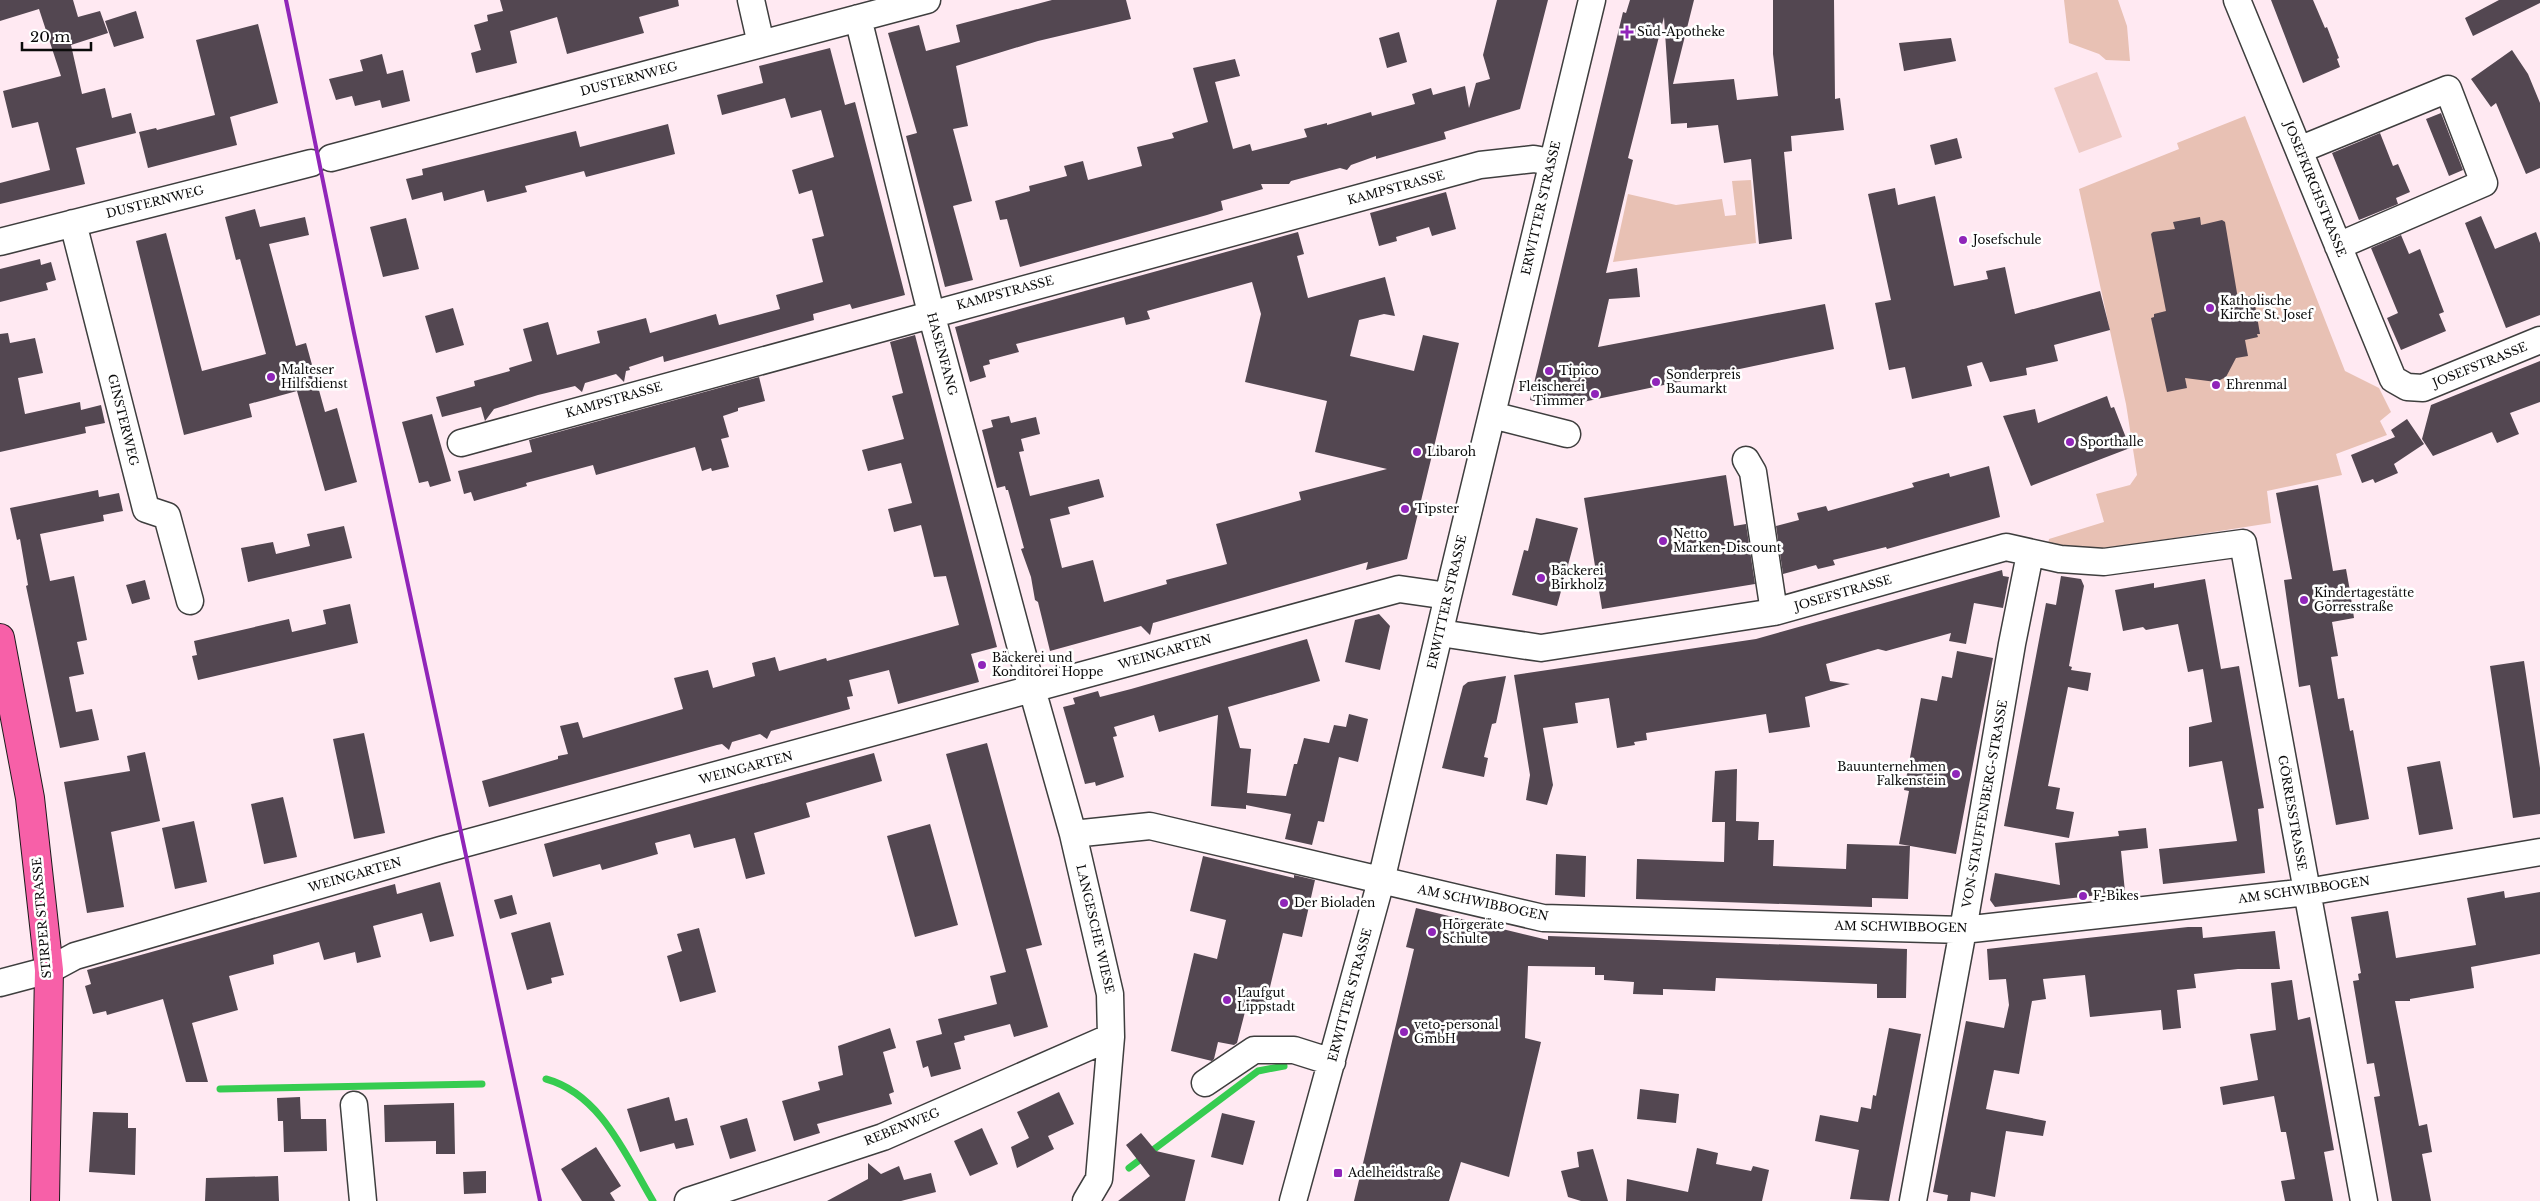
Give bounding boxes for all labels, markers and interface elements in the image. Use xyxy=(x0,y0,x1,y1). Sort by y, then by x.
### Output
scale bar xyxy=(22,20,91,52)
place label: Süd-Apotheke xyxy=(1637,24,1725,39)
marker: Süd-Apotheke xyxy=(1621,26,1633,38)
text: 20 m xyxy=(30,27,70,46)
street label: DUSTERNWEG xyxy=(578,58,680,99)
street label: JOSEFKIRCHSTRASSE xyxy=(2281,117,2350,259)
street label: ERWITTER STRASSE xyxy=(1518,139,1563,277)
street label: KAMPSTRASSE xyxy=(1346,167,1446,208)
street label: DUSTERNWEG xyxy=(104,182,206,221)
place label: Josefschule xyxy=(1971,232,2042,247)
marker: Josefschule xyxy=(1957,234,1969,246)
street label: KAMPSTRASSE xyxy=(955,272,1055,313)
place label: Katholische Kirche St. Josef xyxy=(2220,293,2314,322)
marker: Katholische Kirche St. Josef xyxy=(2204,302,2216,314)
street label: HASENFANG xyxy=(924,311,961,398)
street label: JOSEFSTRASSE xyxy=(2428,339,2530,391)
place label: Malteser Hilfsdienst xyxy=(281,362,348,391)
place label: Tipico xyxy=(1559,363,1599,378)
marker: Tipico xyxy=(1543,365,1555,377)
place label: Sonderpreis Baumarkt xyxy=(1666,367,1741,396)
marker: Malteser Hilfsdienst xyxy=(265,371,277,383)
street label: GINSTERWEG xyxy=(105,372,142,468)
marker: Sonderpreis Baumarkt xyxy=(1650,376,1662,388)
place label: Ehrenmal xyxy=(2226,377,2287,392)
street label: KAMPSTRASSE xyxy=(564,378,664,421)
place label: Fleischerei Timmer xyxy=(1519,379,1585,408)
marker: Ehrenmal xyxy=(2210,379,2222,391)
marker: Fleischerei Timmer xyxy=(1589,388,1601,400)
place label: Sporthalle xyxy=(2080,434,2144,449)
marker: Sporthalle xyxy=(2064,436,2076,448)
place label: Libaroh xyxy=(1427,444,1476,459)
marker: Libaroh xyxy=(1411,446,1423,458)
place label: Tipster xyxy=(1415,501,1459,516)
marker: Tipster xyxy=(1399,503,1411,515)
place label: Netto Marken-Discount xyxy=(1673,526,1782,555)
street label: ERWITTER STRASSE xyxy=(1424,533,1469,671)
marker: Netto Marken-Discount xyxy=(1657,535,1669,547)
place label: Bäckerei Birkholz xyxy=(1551,563,1604,592)
street label: JOSEFSTRASSE xyxy=(1790,571,1894,614)
marker: Bäckerei Birkholz xyxy=(1535,572,1547,584)
place label: Kindertagestätte Görresstraße xyxy=(2314,585,2414,614)
marker: Kindertagestätte Görresstraße xyxy=(2298,594,2310,606)
street label: WEINGARTEN xyxy=(1116,631,1213,672)
place label: Bäckerei und Konditorei Hoppe xyxy=(992,650,1104,679)
marker: Bäckerei und Konditorei Hoppe xyxy=(976,659,988,671)
street label: VON-STAUFFENBERG-STRASSE xyxy=(1959,698,2010,910)
street label: WEINGARTEN xyxy=(696,748,795,787)
street label: GÖRRESSTRASSE xyxy=(2275,754,2311,872)
place label: Bauunternehmen Falkenstein xyxy=(1837,759,1946,788)
marker: Bauunternehmen Falkenstein xyxy=(1950,768,1962,780)
street label: WEINGARTEN xyxy=(306,854,403,895)
street label: STIRPER STRASSE xyxy=(29,857,54,979)
street label: LANGESCHE WIESE xyxy=(1073,863,1118,995)
street label: AM SCHWIBBOGEN xyxy=(2236,873,2371,906)
street label: AM SCHWIBBOGEN xyxy=(1416,881,1550,924)
place label: F-Bikes xyxy=(2093,888,2139,903)
marker: F-Bikes xyxy=(2077,890,2089,902)
place label: Der Bioladen xyxy=(1294,895,1375,910)
marker: Der Bioladen xyxy=(1278,897,1290,909)
place label: Hörgeräte Schulte xyxy=(1442,917,1504,946)
street label: AM SCHWIBBOGEN xyxy=(1833,918,1968,935)
street label: ERWITTER STRASSE xyxy=(1324,926,1375,1063)
marker: Hörgeräte Schulte xyxy=(1426,926,1438,938)
place label: Laufgut Lippstadt xyxy=(1237,985,1296,1014)
marker: Laufgut Lippstadt xyxy=(1221,994,1233,1006)
place label: veto-personal GmbH xyxy=(1414,1017,1499,1046)
marker: veto-personal GmbH xyxy=(1398,1026,1410,1038)
street label: REBENWEG xyxy=(862,1104,942,1148)
place label: Adelheidstraße xyxy=(1347,1165,1441,1180)
marker: Adelheidstraße xyxy=(1332,1167,1344,1179)

